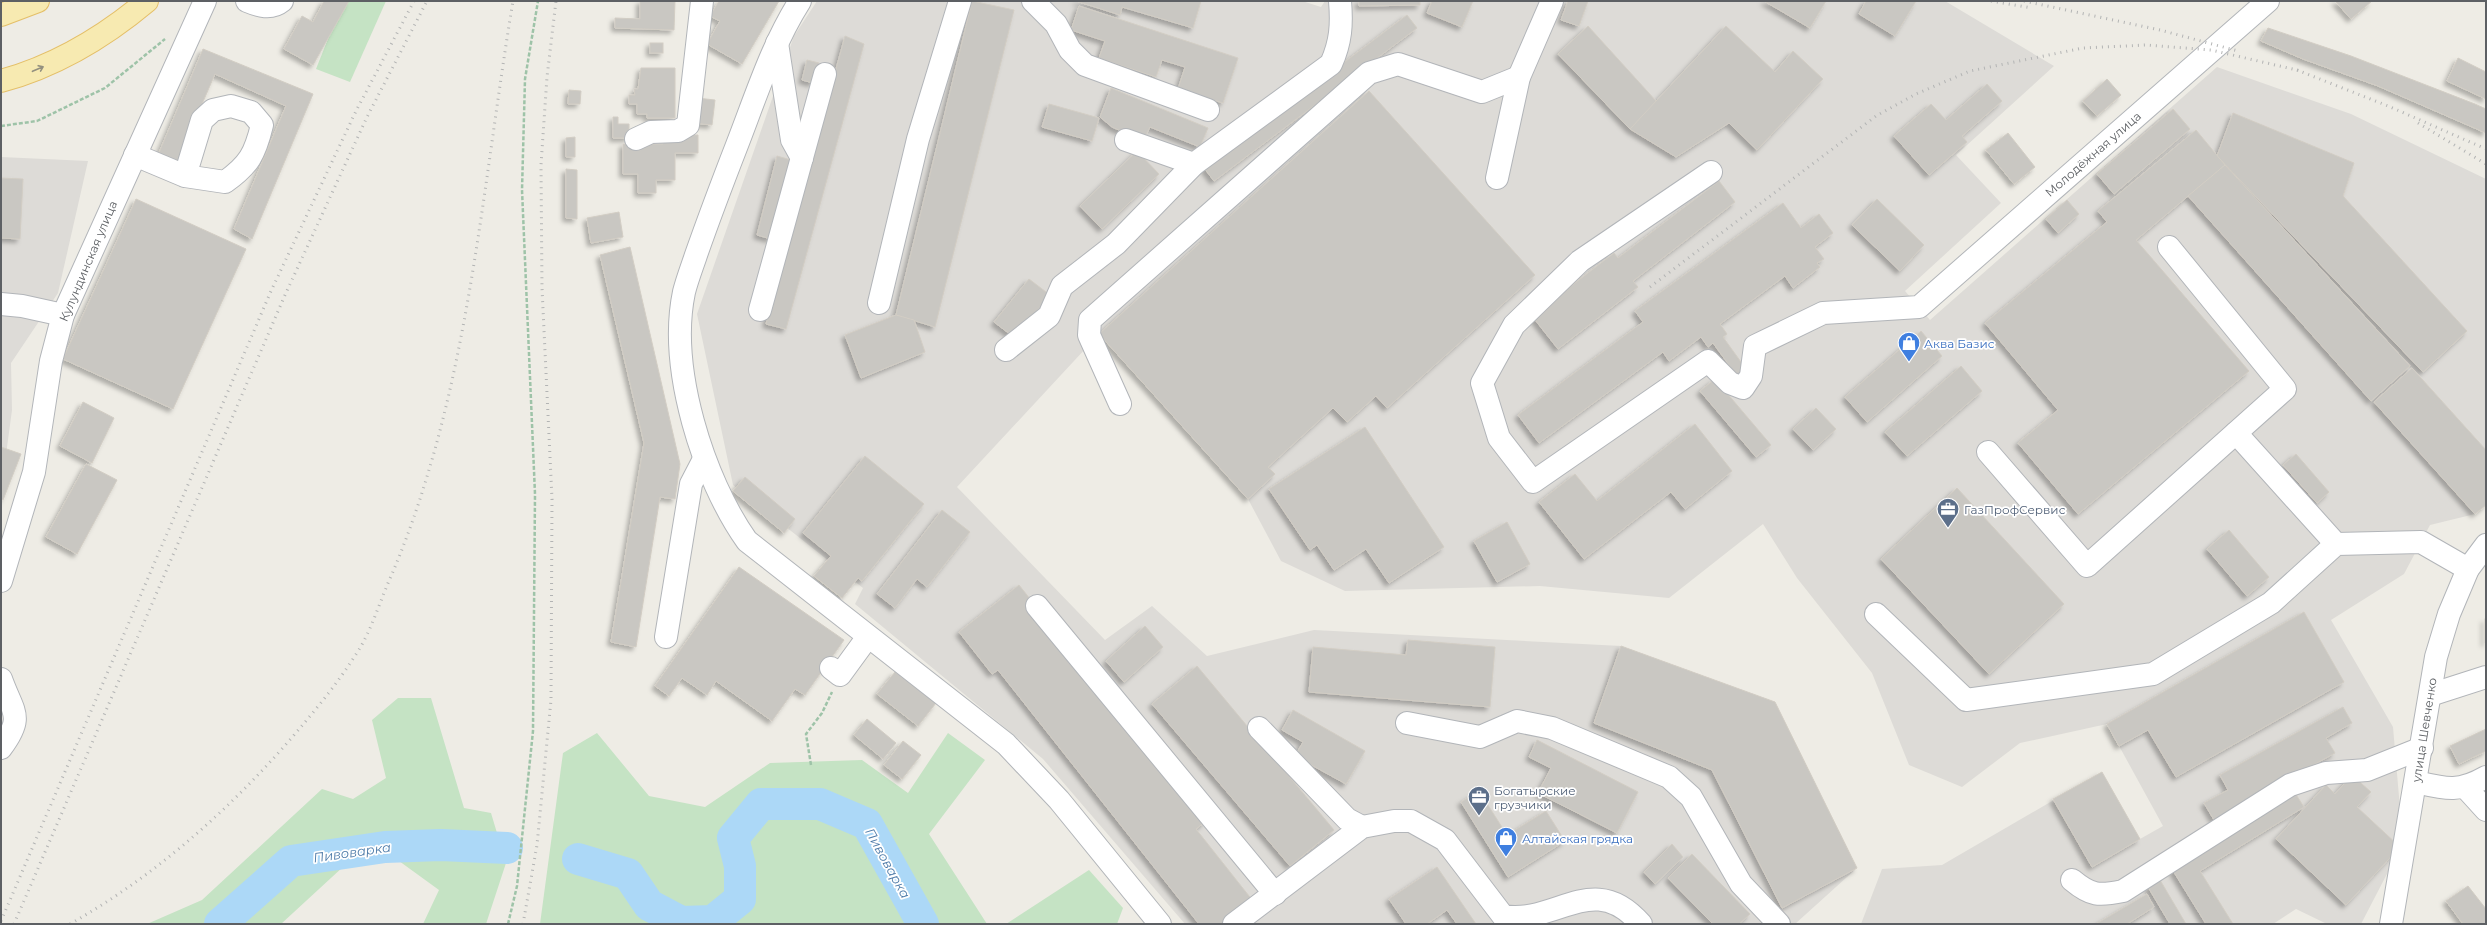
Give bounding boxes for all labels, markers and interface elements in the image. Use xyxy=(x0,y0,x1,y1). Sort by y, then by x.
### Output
one-way arrow xyxy=(32,65,44,72)
street label: Молодёжная улица xyxy=(2042,108,2144,200)
street label: Кулундинская улица xyxy=(56,198,120,324)
shop icon: Аква Базис xyxy=(1896,330,1922,363)
place label: Аква Базис xyxy=(1924,336,1995,351)
office icon: ГазПрофСервис xyxy=(1935,496,1961,529)
place label: ГазПрофСервис xyxy=(1964,502,2066,517)
street label: улица Шевченко xyxy=(2408,676,2440,784)
place label: Богатырские грузчики xyxy=(1494,783,1576,812)
office icon: Богатырские грузчики xyxy=(1466,784,1492,817)
water label: Пивоварка xyxy=(862,825,914,901)
shop icon: Алтайская грядка xyxy=(1493,825,1519,858)
place label: Алтайская грядка xyxy=(1522,831,1633,846)
water label: Пивоварка xyxy=(312,839,392,865)

